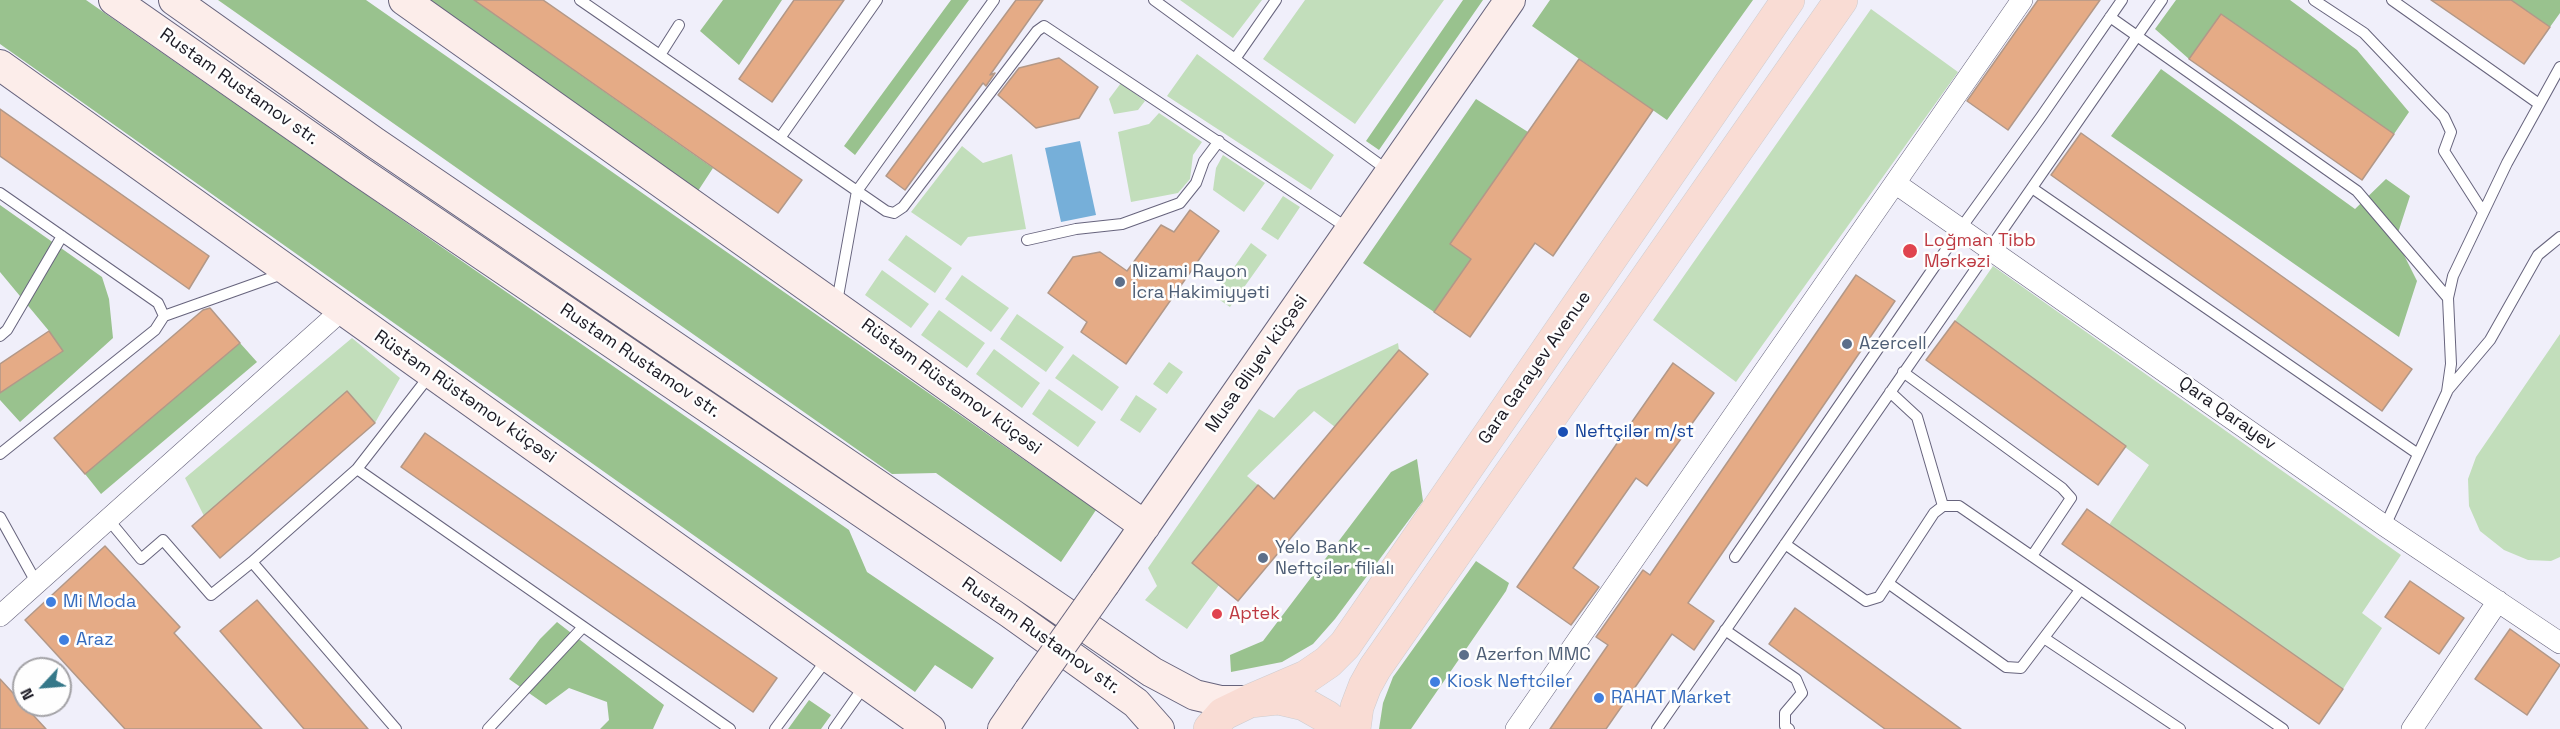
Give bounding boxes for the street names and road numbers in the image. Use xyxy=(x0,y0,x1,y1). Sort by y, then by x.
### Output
street label: Rustam Rustamov str. xyxy=(155,24,323,150)
street label: Gara Garayev Avenue xyxy=(1474,287,1596,449)
street label: Musa Əliyev küçəsi xyxy=(1201,291,1313,437)
street label: Rustam Rustamov str. xyxy=(556,299,724,423)
street label: Rüstəm Rüstəmov küçəsi xyxy=(857,314,1045,460)
street label: Rüstəm Rüstəmov küçəsi xyxy=(370,326,560,468)
street label: Qara Qarayev xyxy=(2174,373,2280,455)
street label: Rustam Rustamov str. xyxy=(957,573,1125,699)

